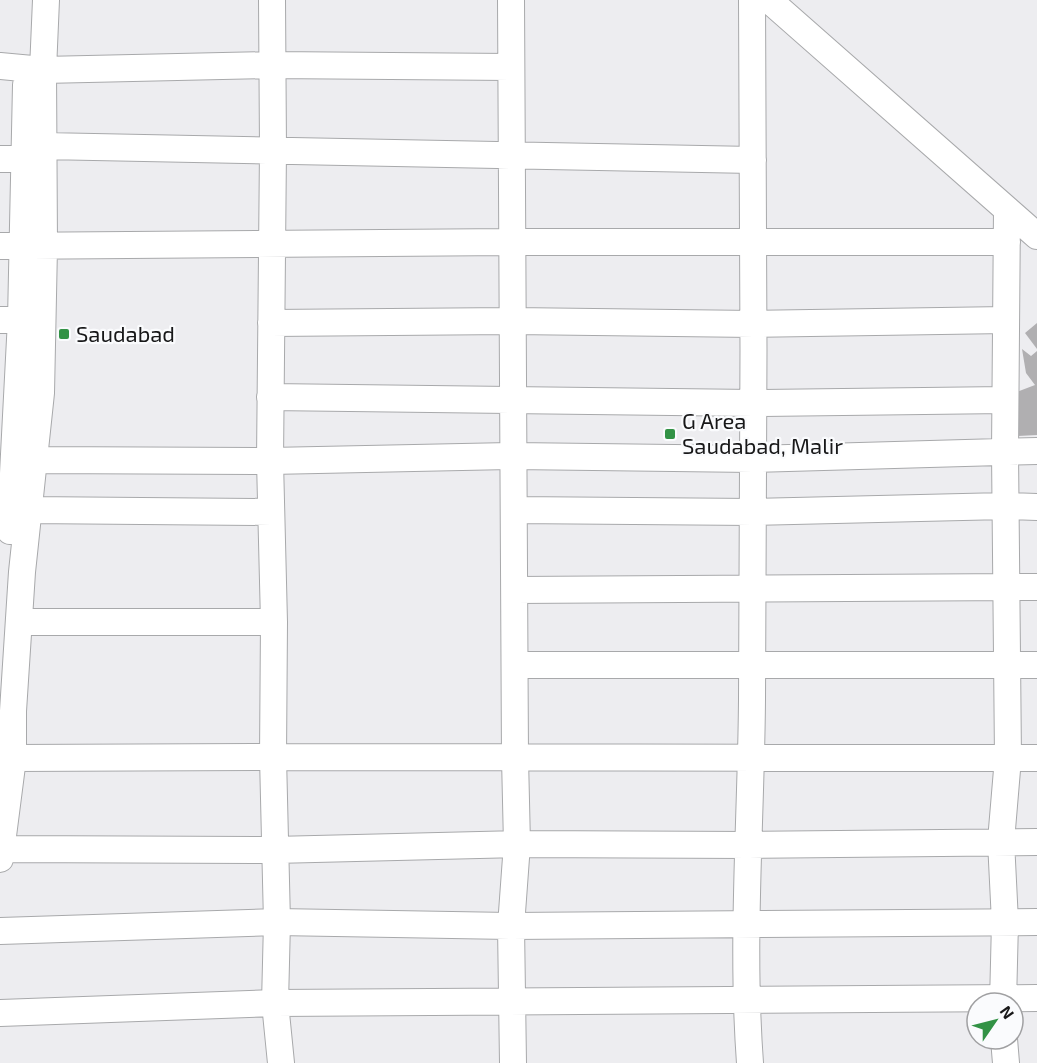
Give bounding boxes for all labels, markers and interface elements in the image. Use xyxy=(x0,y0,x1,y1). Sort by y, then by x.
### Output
place label: Saudabad xyxy=(76,320,175,346)
marker: Saudabad xyxy=(57,327,71,341)
place label: G Area Saudabad, Malir xyxy=(682,407,843,458)
marker: G Area Saudabad, Malir xyxy=(663,427,677,441)
north arrow xyxy=(965,991,1025,1051)
text: N xyxy=(997,1002,1019,1022)

